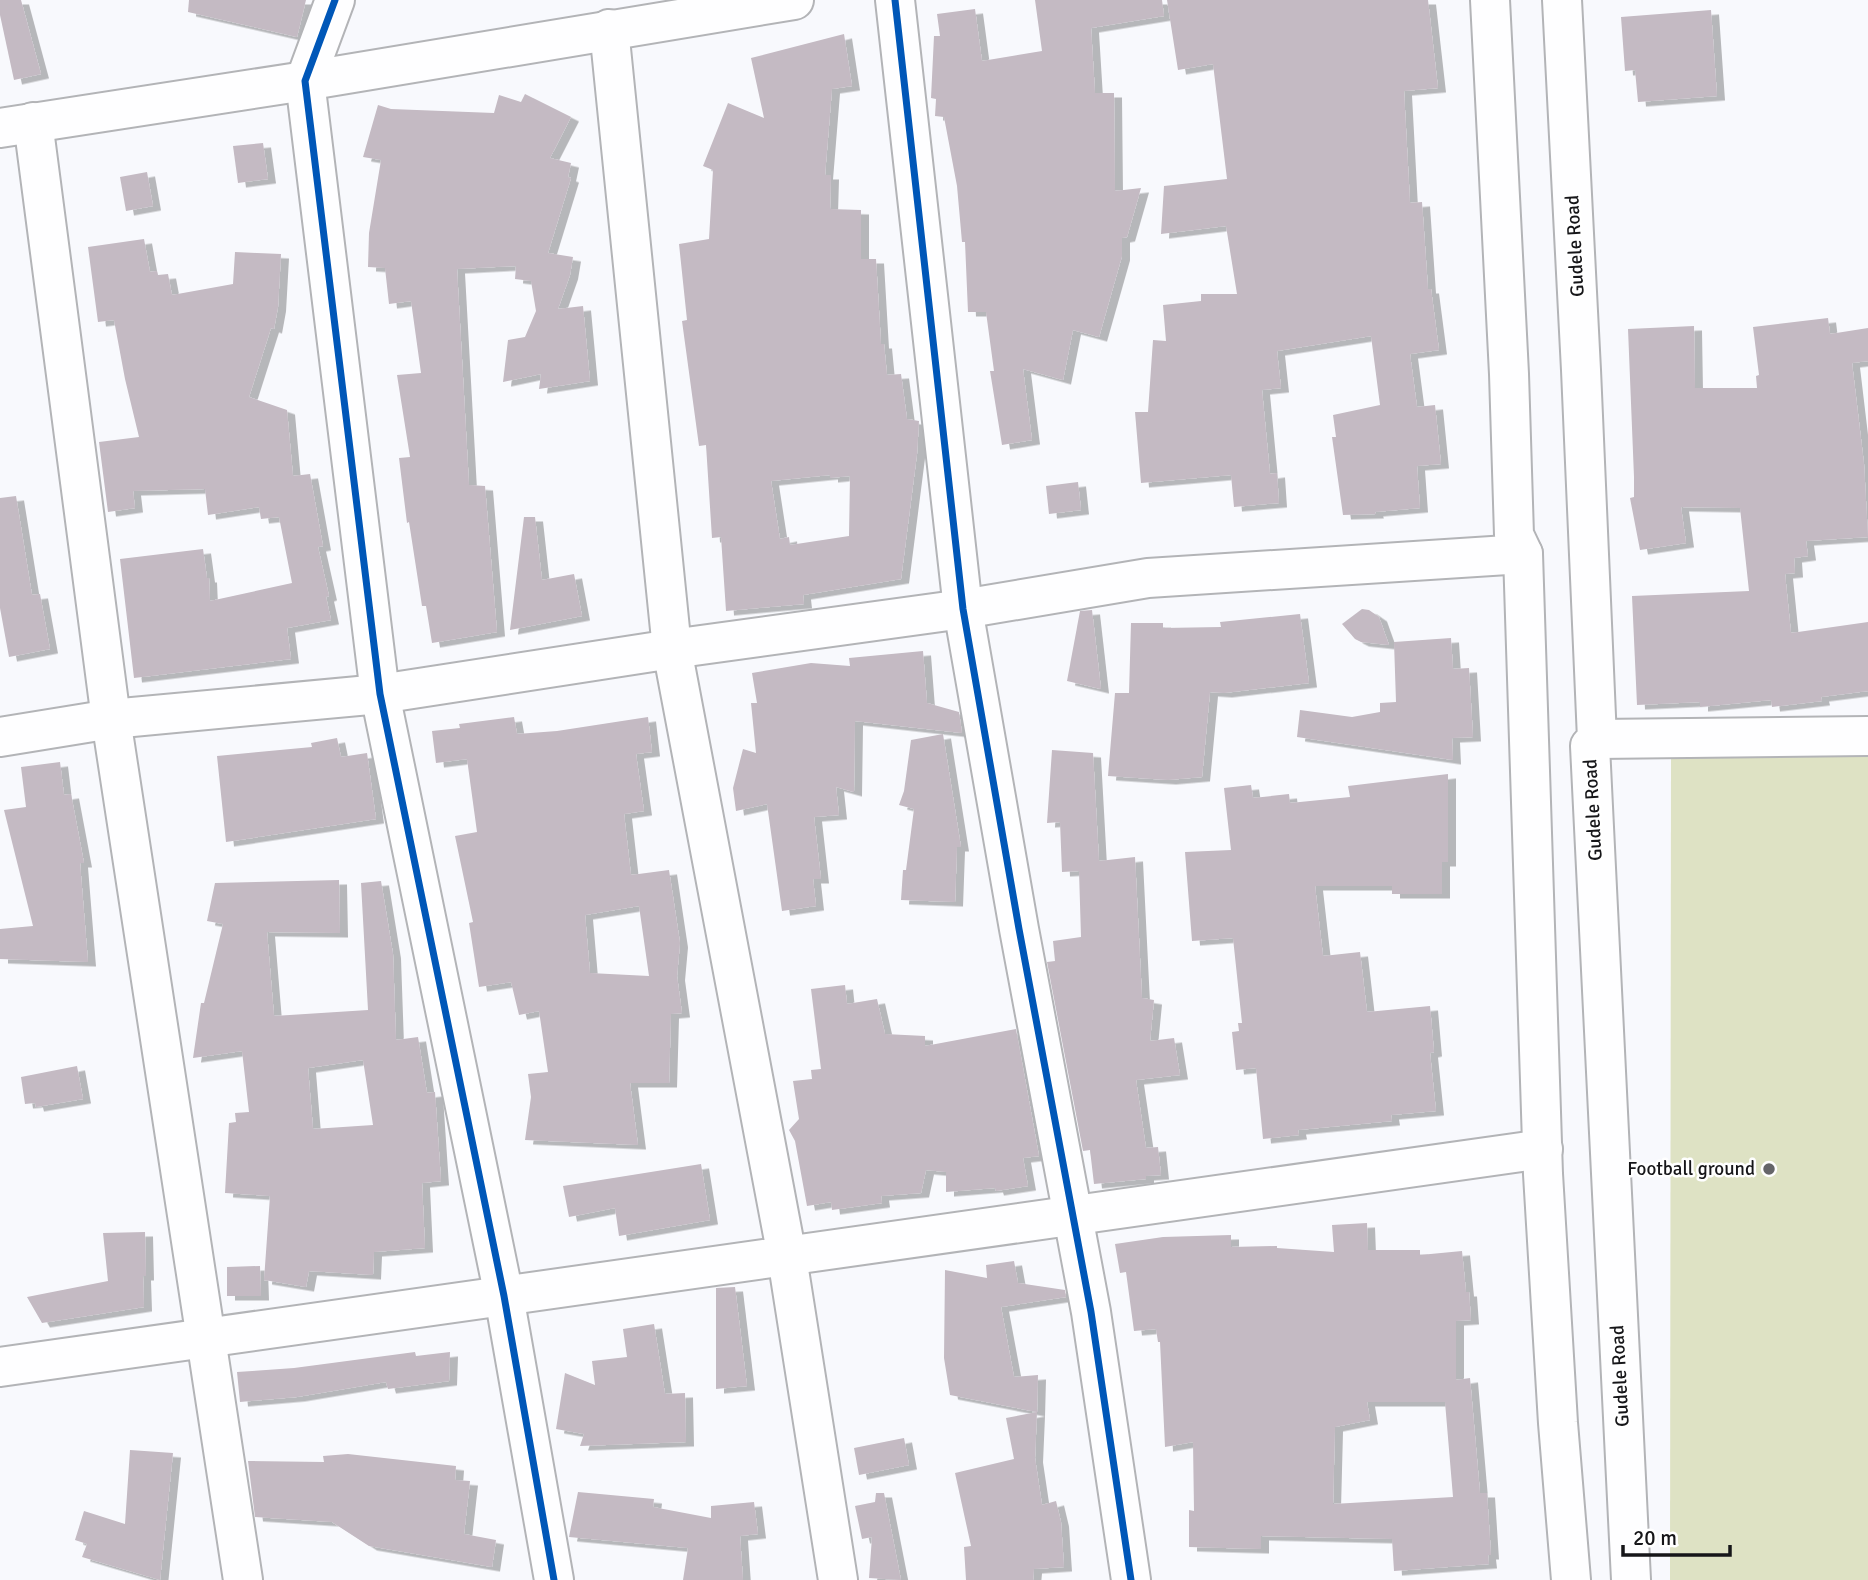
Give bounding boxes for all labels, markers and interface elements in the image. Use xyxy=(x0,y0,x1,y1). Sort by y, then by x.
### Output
street label: Gudele Road xyxy=(1560,194,1590,298)
street label: Gudele Road xyxy=(1578,758,1608,862)
place label: Football ground xyxy=(1627,1157,1755,1181)
marker: Football ground xyxy=(1761,1161,1777,1177)
street label: Gudele Road xyxy=(1605,1324,1635,1428)
scale bar xyxy=(1623,1514,1730,1558)
text: 20 m xyxy=(1633,1525,1677,1551)

